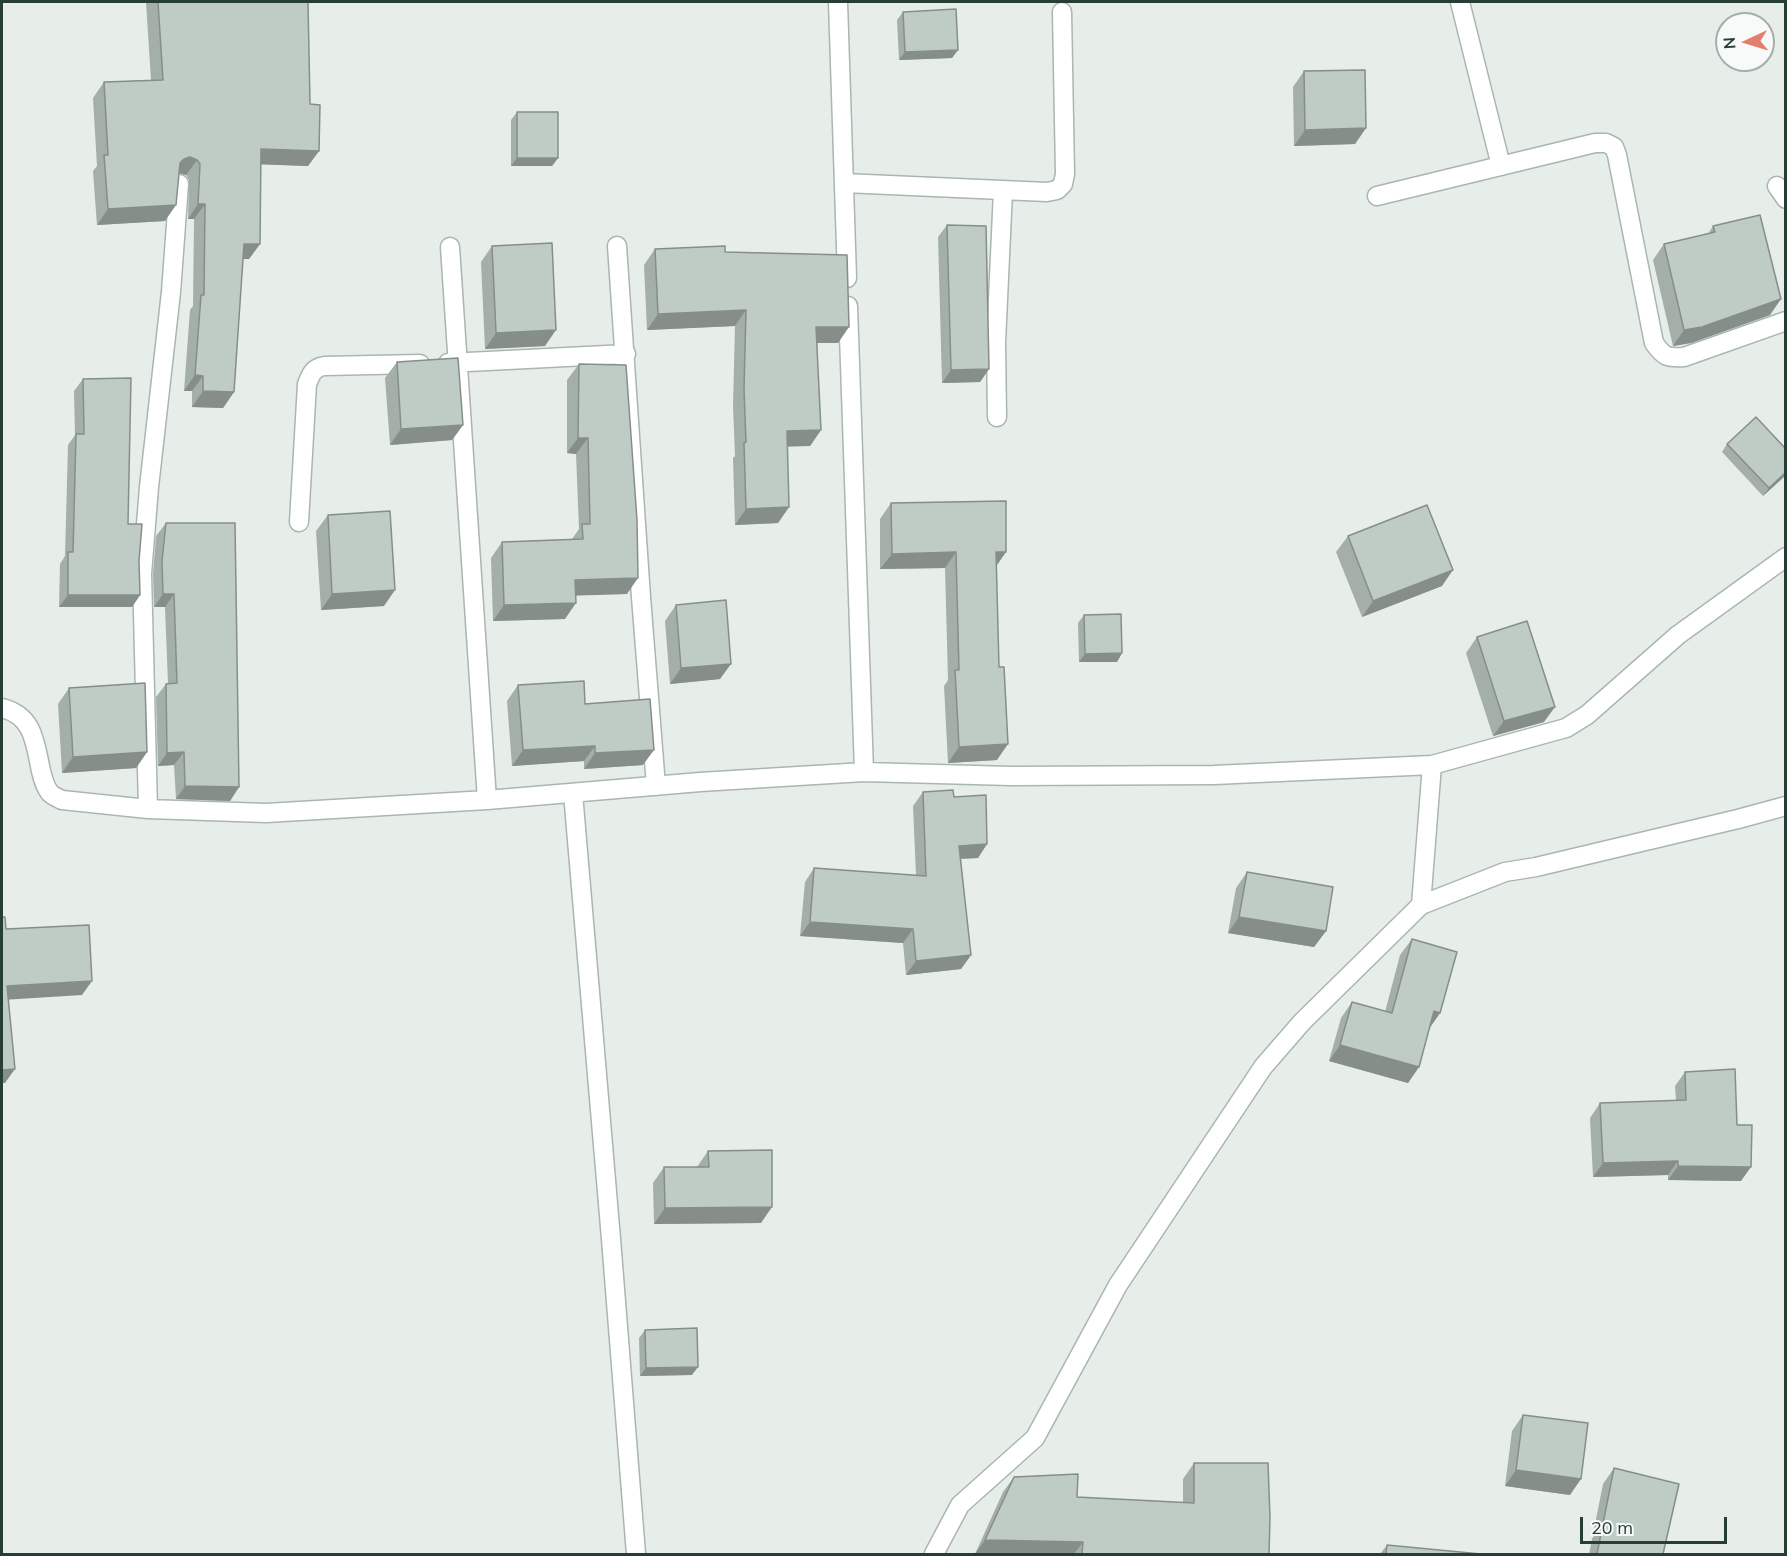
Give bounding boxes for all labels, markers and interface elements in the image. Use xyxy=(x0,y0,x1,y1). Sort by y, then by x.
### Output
north arrow xyxy=(1715,12,1775,72)
text: N xyxy=(1719,36,1739,50)
scale bar xyxy=(1583,1505,1730,1543)
text: 20 m xyxy=(1591,1516,1633,1539)

